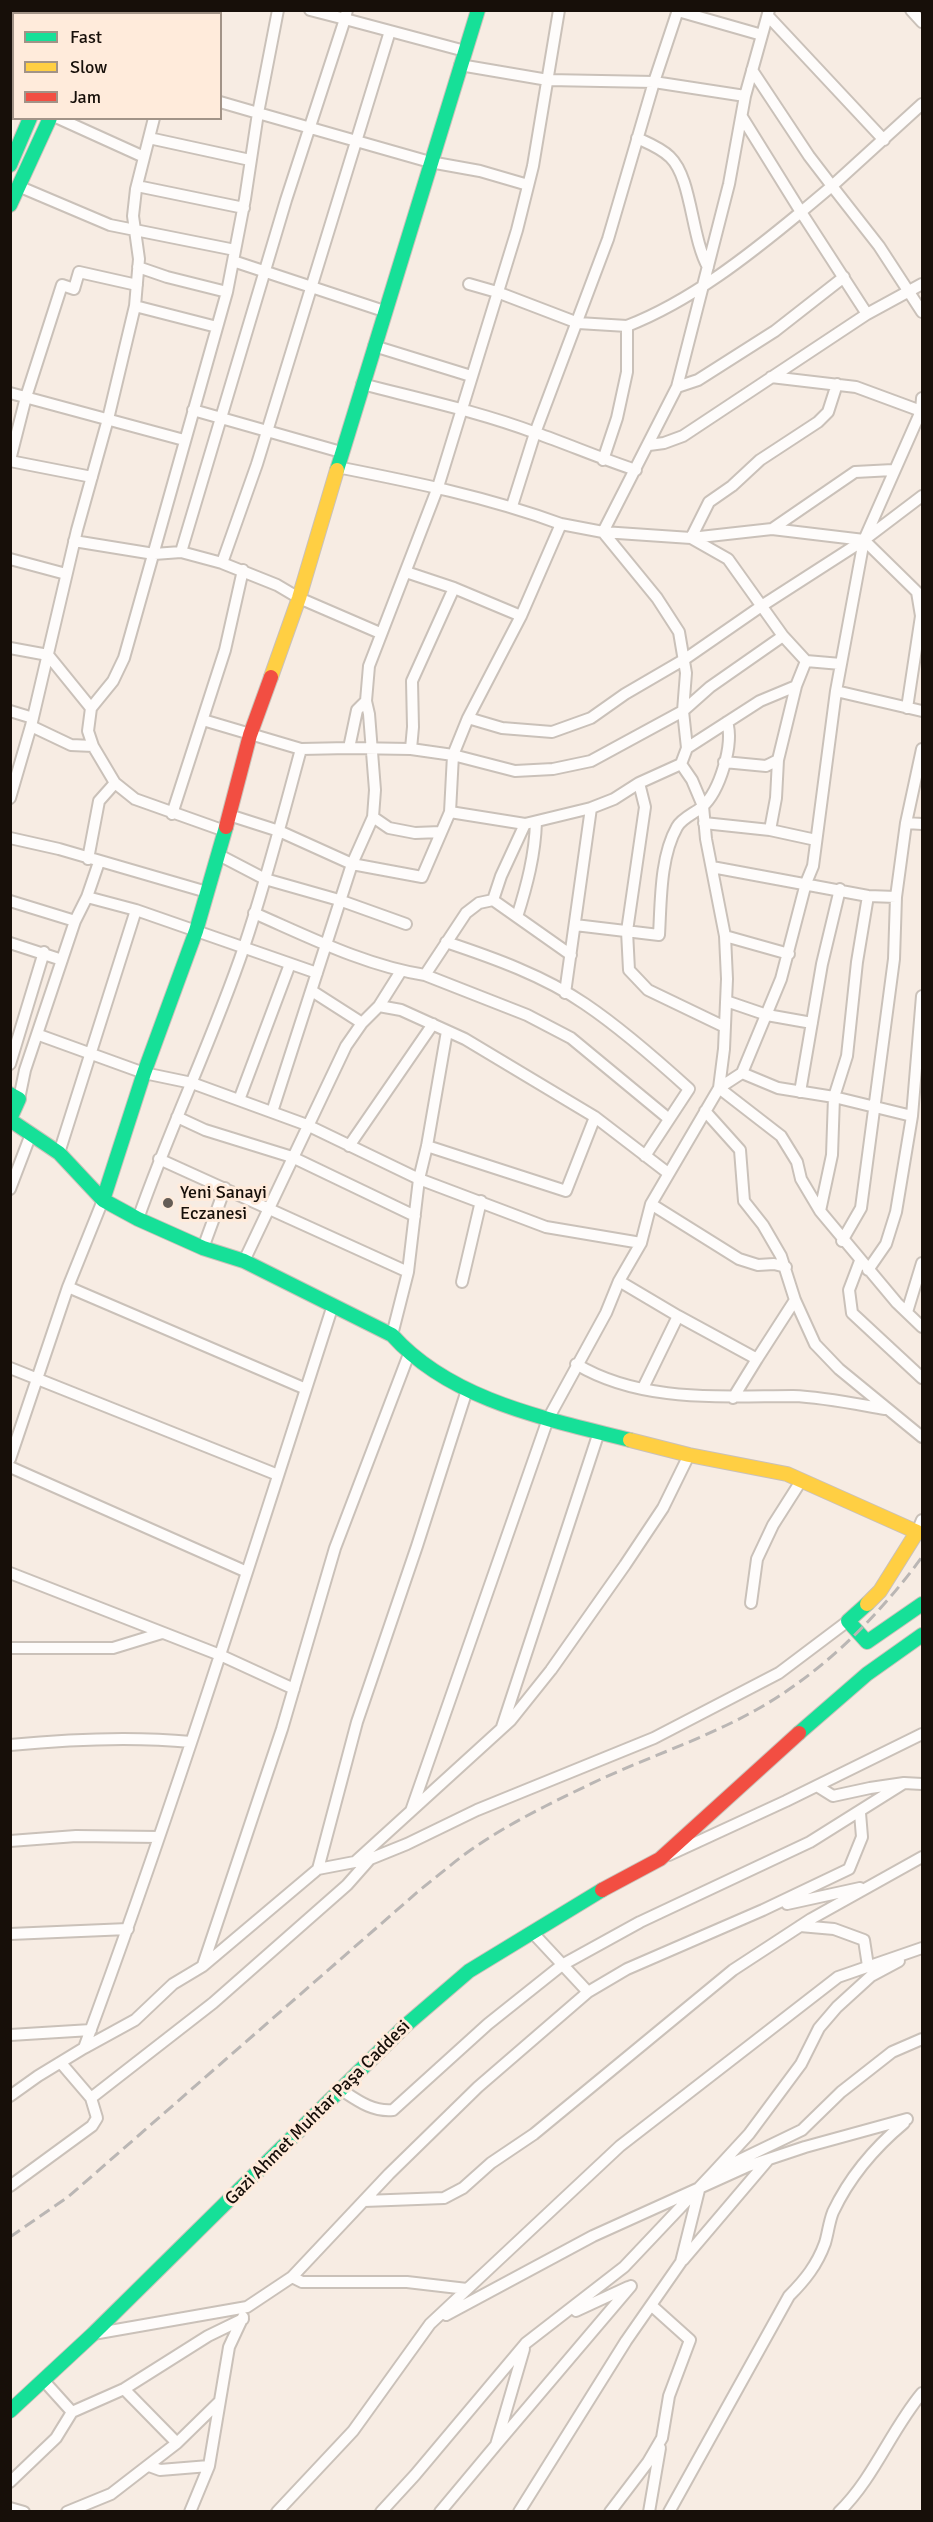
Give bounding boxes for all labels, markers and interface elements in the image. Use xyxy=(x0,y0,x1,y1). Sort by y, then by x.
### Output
legend xyxy=(12,12,222,120)
text: Fast xyxy=(70,26,102,48)
text: Slow xyxy=(70,56,107,78)
text: Jam xyxy=(70,86,101,108)
place label: Yeni Sanayi Eczanesi xyxy=(180,1182,267,1224)
marker: Yeni Sanayi Eczanesi xyxy=(161,1196,175,1210)
street label: Gazi Ahmet Muhtar Paşa Caddesi xyxy=(221,2016,415,2210)

